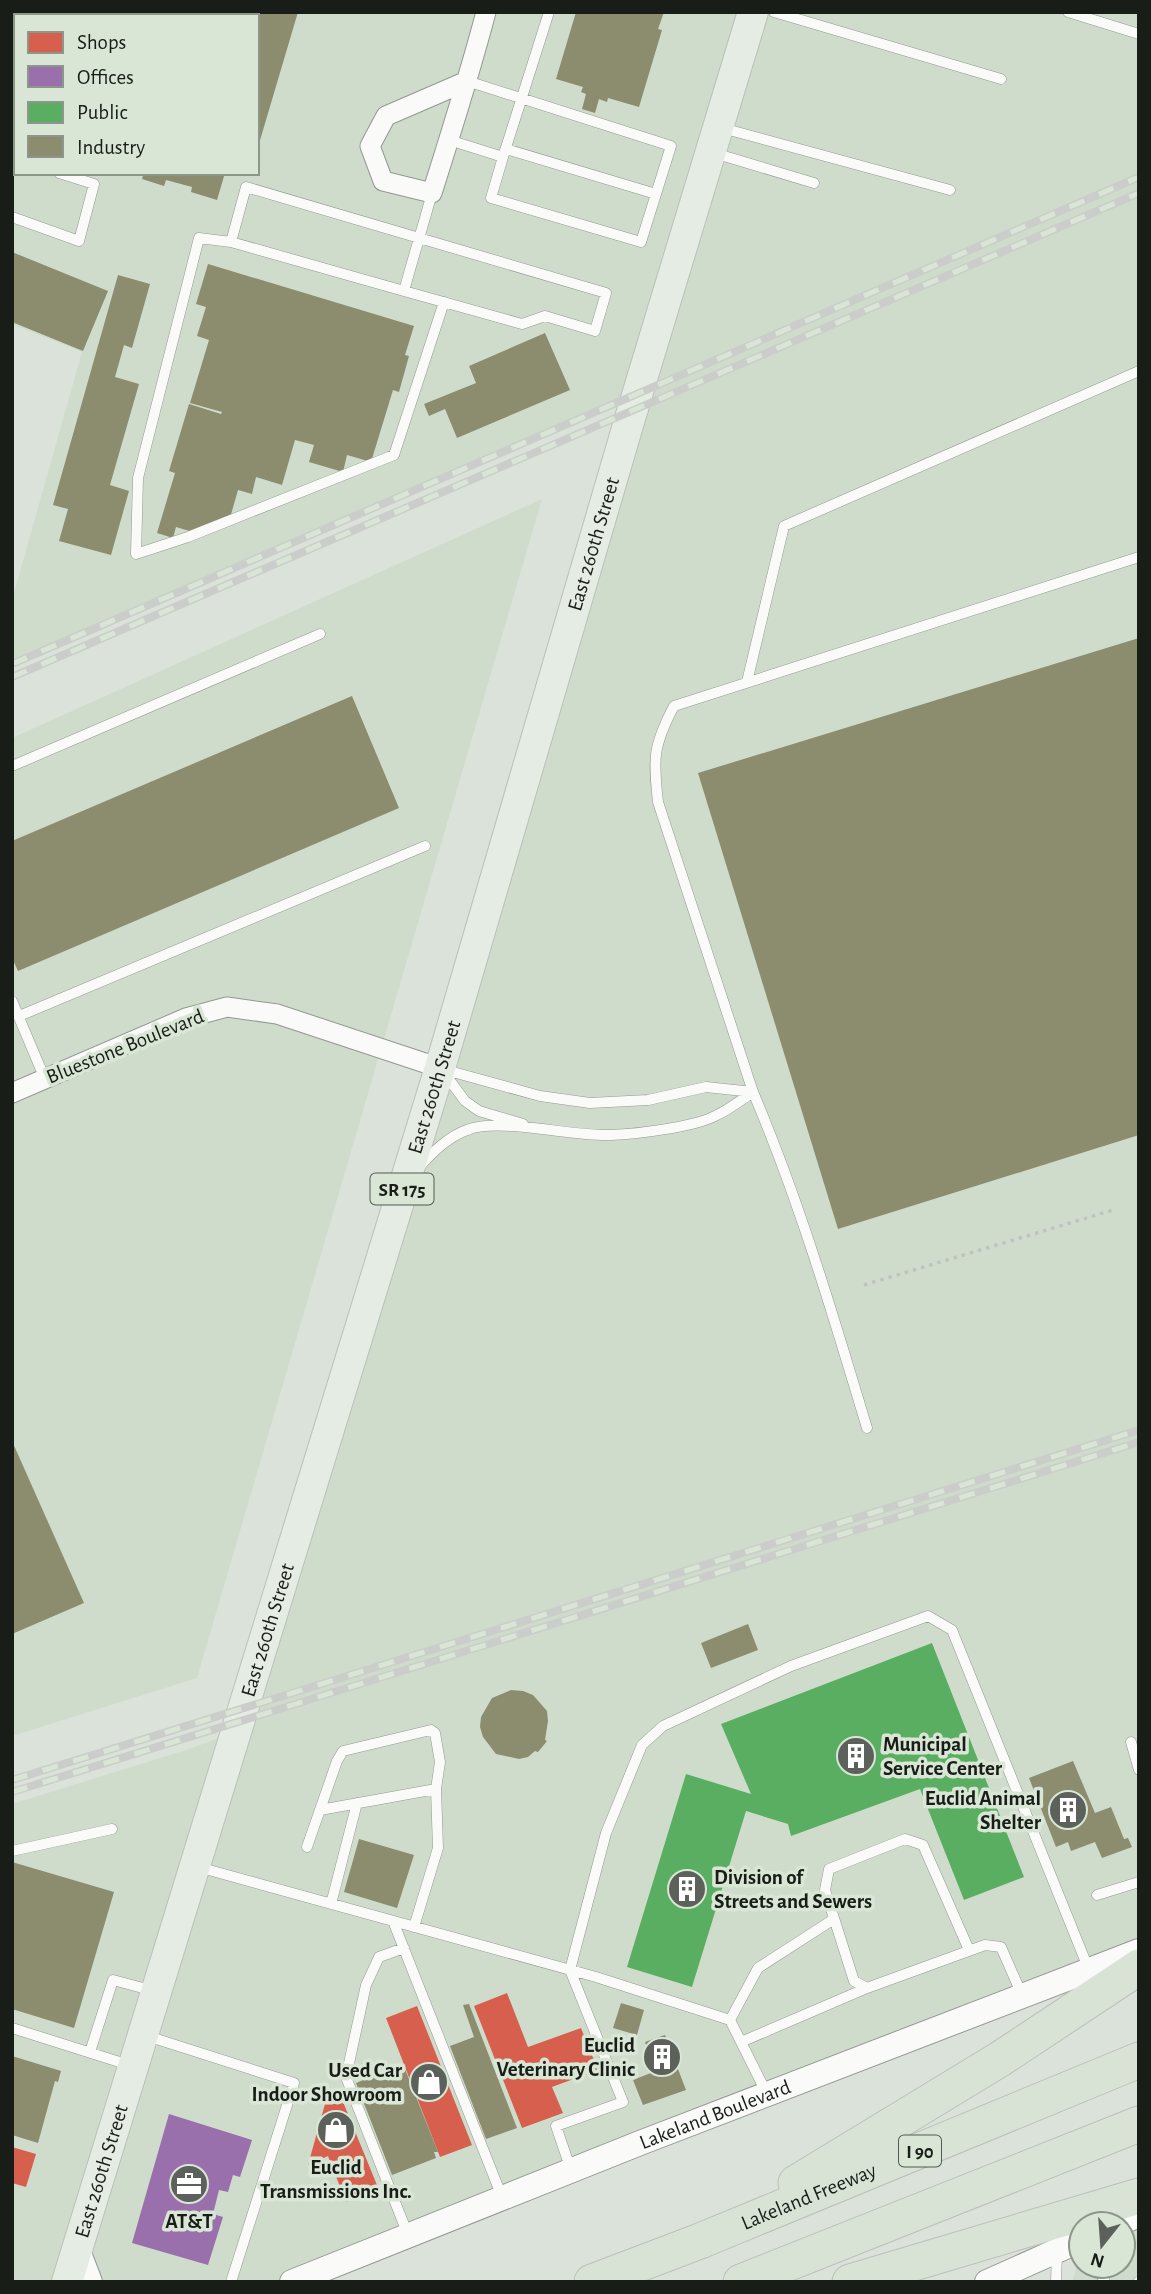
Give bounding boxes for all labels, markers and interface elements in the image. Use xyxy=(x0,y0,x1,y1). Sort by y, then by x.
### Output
legend xyxy=(14,14,259,175)
text: Shops xyxy=(77,32,126,53)
text: Offices xyxy=(77,67,134,88)
text: Public xyxy=(77,102,127,123)
text: Industry xyxy=(77,137,145,158)
street label: East 260th Street xyxy=(564,474,623,613)
street label: Bluestone Boulevard xyxy=(43,1005,207,1088)
street label: East 260th Street xyxy=(404,1018,464,1157)
road number: SR 175 xyxy=(370,1174,434,1204)
street label: East 260th Street xyxy=(237,1561,298,1699)
place label: Municipal Service Center xyxy=(883,1734,1003,1779)
building icon: Municipal Service Center xyxy=(835,1735,877,1777)
place label: Euclid Animal Shelter xyxy=(925,1788,1042,1833)
building icon: Euclid Animal Shelter xyxy=(1047,1789,1089,1831)
place label: Division of Streets and Sewers xyxy=(714,1867,872,1912)
building icon: Division of Streets and Sewers xyxy=(666,1868,708,1910)
place label: Euclid Veterinary Clinic xyxy=(496,2035,635,2080)
building icon: Euclid Veterinary Clinic xyxy=(641,2036,683,2078)
place label: Used Car Indoor Showroom xyxy=(251,2060,403,2105)
shop icon: Used Car Indoor Showroom xyxy=(408,2061,450,2103)
street label: Lakeland Boulevard xyxy=(637,2076,794,2153)
street label: East 260th Street xyxy=(71,2102,132,2241)
shop icon: Euclid Transmissions Inc. xyxy=(315,2109,357,2151)
road number: I 90 xyxy=(899,2136,941,2166)
place label: Euclid Transmissions Inc. xyxy=(260,2157,412,2202)
street label: Lakeland Freeway xyxy=(738,2160,879,2234)
office icon: AT&T xyxy=(168,2163,210,2205)
north arrow xyxy=(1067,2210,1137,2280)
place label: AT&T xyxy=(165,2211,213,2232)
text: N xyxy=(1088,2249,1107,2271)

